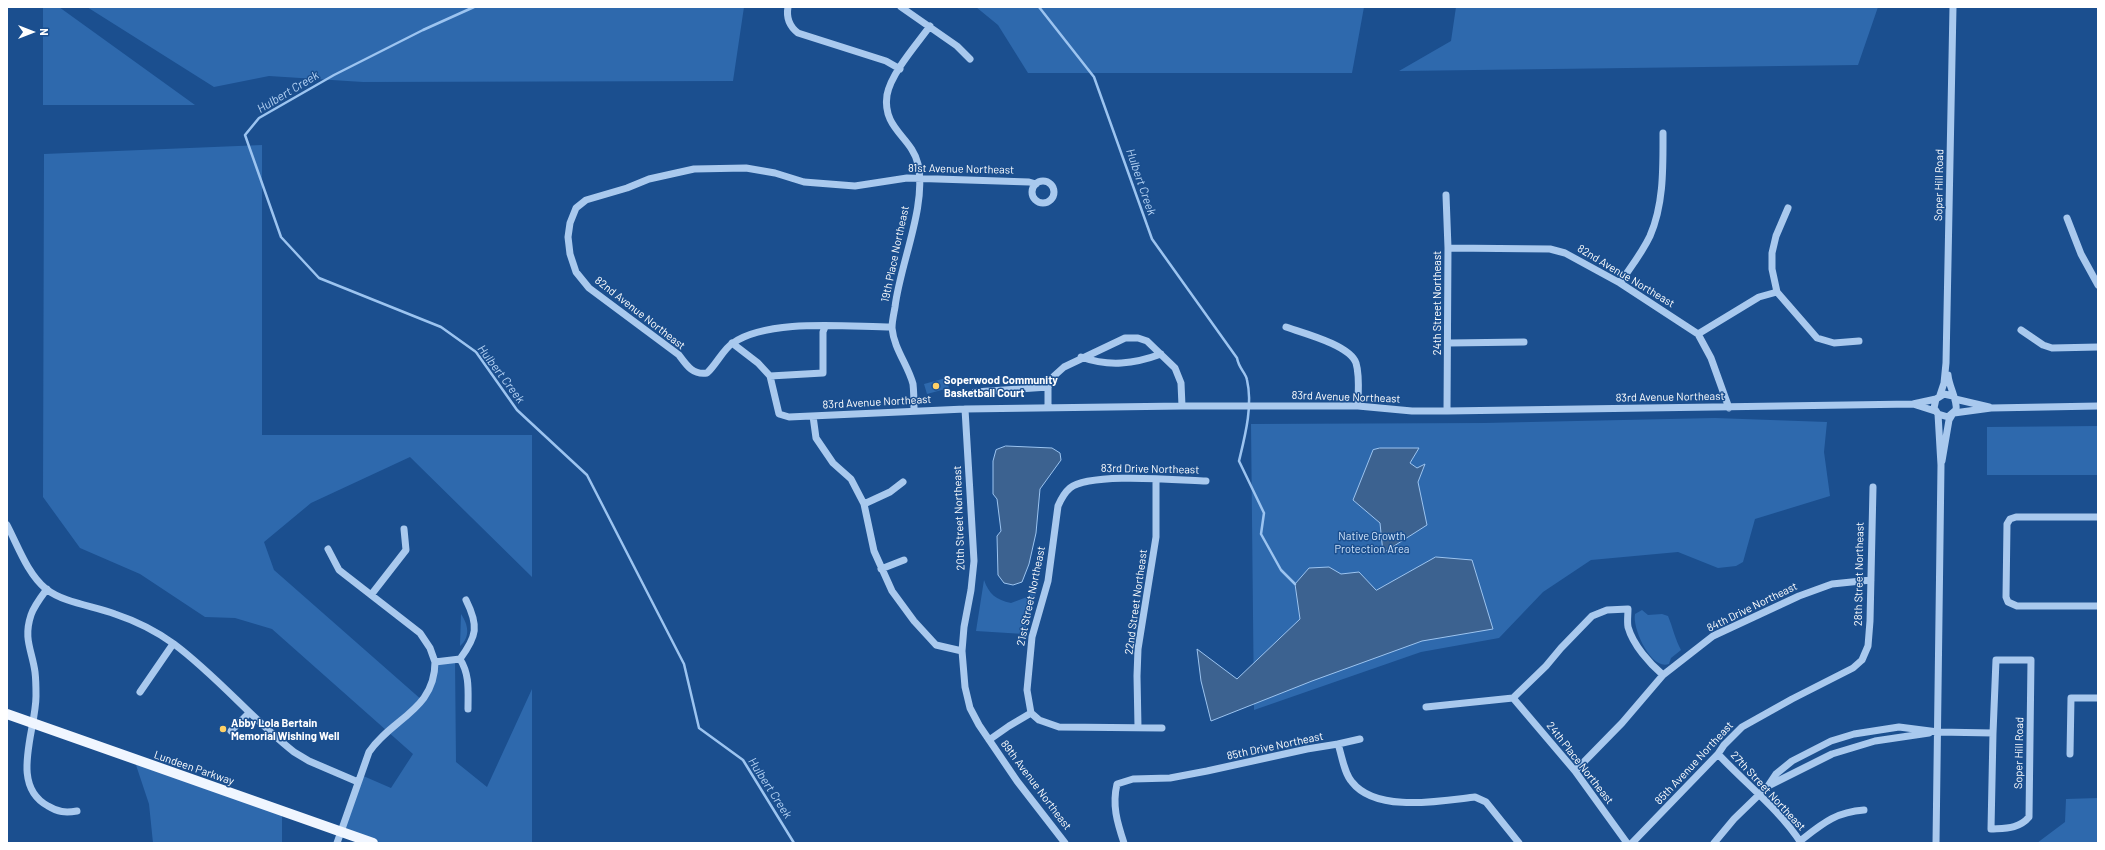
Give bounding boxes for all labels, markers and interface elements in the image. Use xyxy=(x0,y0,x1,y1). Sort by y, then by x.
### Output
north arrow xyxy=(12,12,52,52)
text: N xyxy=(38,28,51,36)
water label: Hulbert Creek xyxy=(255,68,321,116)
water label: Hulbert Creek xyxy=(1123,147,1159,217)
street label: Soper Hill Road xyxy=(1932,149,1946,221)
street label: 81st Avenue Northeast xyxy=(908,161,1014,177)
street label: 19th Place Northeast xyxy=(878,205,912,303)
street label: 82nd Avenue Northeast xyxy=(1575,242,1677,310)
street label: 24th Street Northeast xyxy=(1430,251,1444,355)
street label: 82nd Avenue Northeast xyxy=(592,274,688,352)
water label: Hulbert Creek xyxy=(474,342,528,406)
place label: Soperwood Community Basketball Court xyxy=(944,373,1058,399)
marker: Soperwood Community Basketball Court xyxy=(931,381,941,391)
street label: 83rd Avenue Northeast xyxy=(1291,389,1401,405)
street label: 83rd Avenue Northeast xyxy=(1615,389,1725,405)
street label: 83rd Avenue Northeast xyxy=(822,393,932,411)
street label: 83rd Drive Northeast xyxy=(1101,462,1199,476)
street label: 20th Street Northeast xyxy=(951,465,967,571)
street label: 28th Street Northeast xyxy=(1851,522,1867,626)
park label: Native Growth Protection Area xyxy=(1335,529,1409,555)
street label: 21st Street Northeast xyxy=(1014,545,1048,647)
street label: 22nd Street Northeast xyxy=(1122,548,1150,656)
street label: 84th Drive Northeast xyxy=(1705,579,1799,635)
place label: Abby Lola Bertain Memorial Wishing Well xyxy=(231,716,339,742)
street label: Soper Hill Road xyxy=(2012,717,2026,789)
street label: 24th Place Northeast xyxy=(1544,719,1616,807)
street label: 85th Avenue Northeast xyxy=(1652,719,1736,807)
marker: Abby Lola Bertain Memorial Wishing Well xyxy=(218,724,228,734)
street label: 85th Drive Northeast xyxy=(1226,729,1324,763)
street label: 89th Avenue Northeast xyxy=(998,738,1074,832)
street label: Lundeen Parkway xyxy=(152,748,236,788)
street label: 27th Street Northeast xyxy=(1728,749,1808,833)
water label: Hulbert Creek xyxy=(745,755,795,821)

